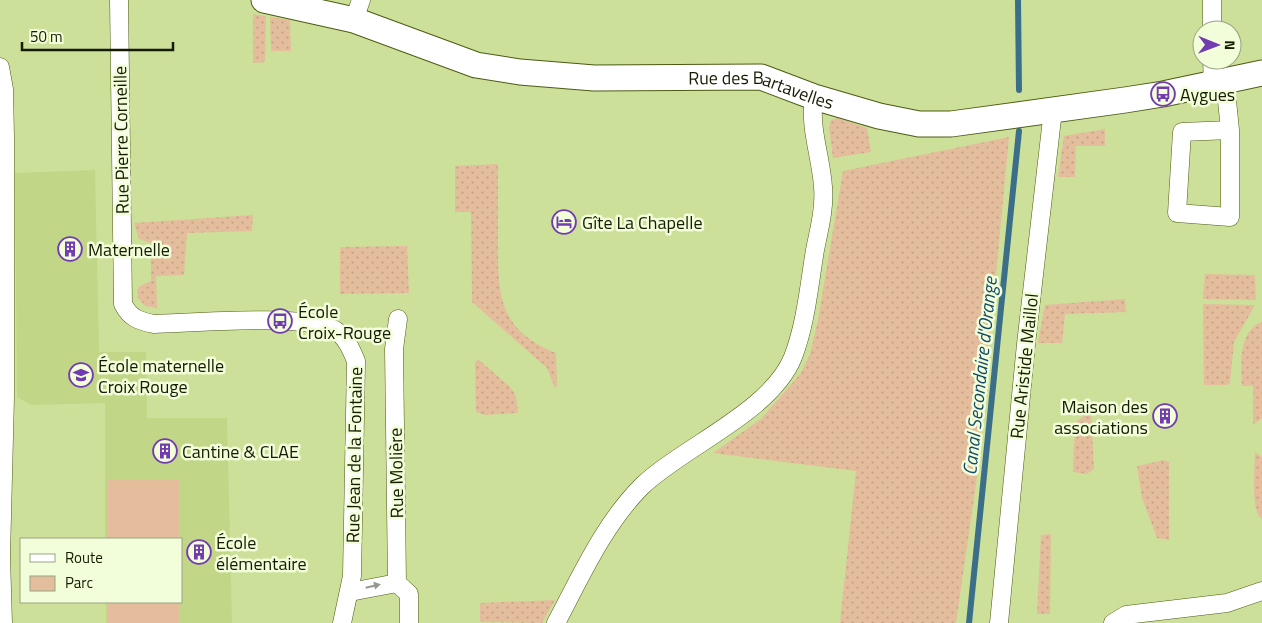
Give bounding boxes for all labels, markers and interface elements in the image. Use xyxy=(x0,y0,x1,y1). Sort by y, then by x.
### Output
scale bar xyxy=(22,20,174,52)
north arrow xyxy=(1192,20,1242,70)
text: 50 m xyxy=(30,25,63,48)
text: N xyxy=(1220,40,1241,50)
street label: Rue des Bartavelles xyxy=(688,63,837,116)
street label: Rue Pierre Corneille xyxy=(106,66,136,214)
bus stop icon: Aygues xyxy=(1150,81,1176,107)
place label: Aygues xyxy=(1180,81,1235,108)
hotel icon: Gîte La Chapelle xyxy=(551,209,577,235)
place label: Gîte La Chapelle xyxy=(582,209,703,236)
building icon: Maternelle xyxy=(57,236,83,262)
place label: Maternelle xyxy=(88,236,170,263)
water label: Canal Secondaire d'Orange xyxy=(954,274,1004,477)
street label: Rue Aristide Maillol xyxy=(1003,292,1045,440)
place label: École Croix-Rouge xyxy=(298,298,391,346)
bus stop icon: École Croix-Rouge xyxy=(267,308,293,334)
place label: École maternelle Croix Rouge xyxy=(98,352,224,400)
school or university icon: École maternelle Croix Rouge xyxy=(68,362,94,388)
street label: Rue Jean de la Fontaine xyxy=(339,367,369,543)
place label: Maison des associations xyxy=(1054,393,1148,441)
building icon: Maison des associations xyxy=(1152,403,1178,429)
street label: Rue Molière xyxy=(382,428,410,518)
building icon: Cantine & CLAE xyxy=(152,438,178,464)
place label: Cantine & CLAE xyxy=(182,438,299,465)
place label: École élémentaire xyxy=(216,529,307,577)
legend xyxy=(20,538,182,603)
building icon: École élémentaire xyxy=(186,539,212,565)
text: Route xyxy=(65,546,103,569)
text: Parc xyxy=(65,571,93,594)
one-way arrow xyxy=(366,582,381,590)

